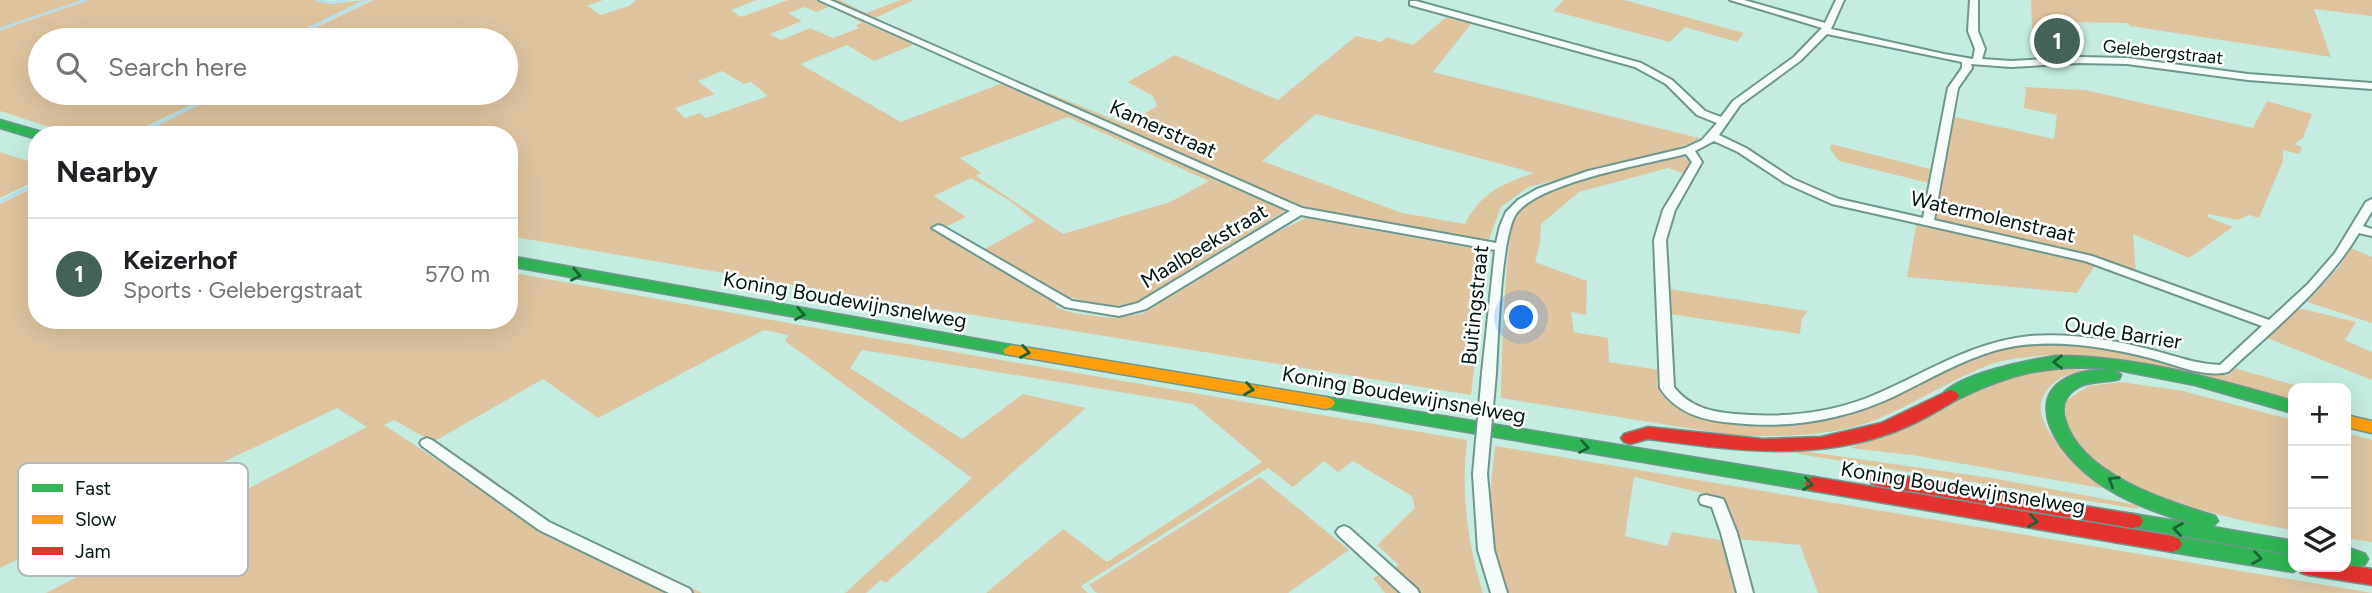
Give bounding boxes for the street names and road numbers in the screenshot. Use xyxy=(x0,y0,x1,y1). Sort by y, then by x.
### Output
street label: Gelebergstraat xyxy=(2102,35,2224,69)
street label: Kamerstraat xyxy=(1106,94,1220,163)
street label: Watermolenstraat xyxy=(1908,185,2078,248)
street label: Maalbeekstraat xyxy=(1136,198,1272,293)
street label: Buitingstraat xyxy=(1456,244,1493,366)
street label: Koning Boudewijnsnelweg xyxy=(721,266,969,333)
street label: Oude Barrier xyxy=(2063,311,2183,354)
street label: Koning Boudewijnsnelweg xyxy=(1280,361,1528,428)
street label: Koning Boudewijnsnelweg xyxy=(1839,456,2087,519)

